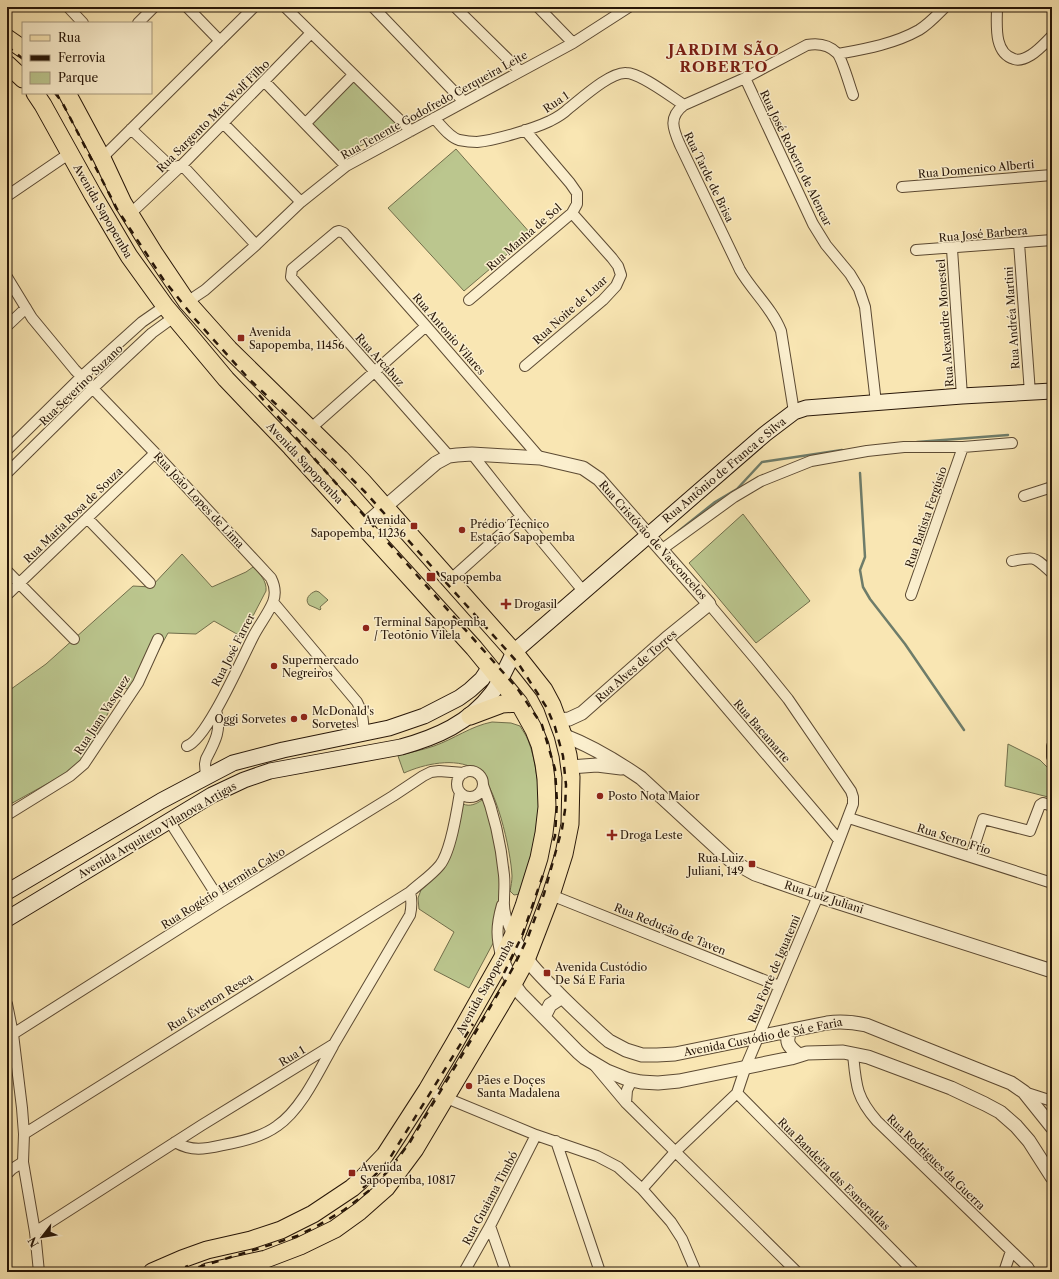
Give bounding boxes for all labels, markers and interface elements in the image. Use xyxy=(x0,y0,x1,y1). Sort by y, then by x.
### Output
legend xyxy=(22,22,152,94)
text: Rua xyxy=(58,30,81,45)
district label: JARDIM SÃO ROBERTO xyxy=(665,40,780,76)
street label: Rua Tenente Godofredo Cerqueira Leite xyxy=(338,48,530,162)
text: Ferrovia xyxy=(58,50,106,65)
street label: Rua Sargento Max Wolf Filho xyxy=(154,57,272,175)
text: Parque xyxy=(58,70,99,85)
street label: Rua 1 xyxy=(540,88,572,116)
street label: Rua José Roberto de Alencar xyxy=(757,88,835,229)
street label: Rua Tarde de Brisa xyxy=(681,130,737,224)
street label: Rua Domenico Alberti xyxy=(917,157,1035,181)
street label: Avenida Sapopemba xyxy=(70,161,136,261)
street label: Rua Manha de Sol xyxy=(484,200,565,273)
street label: Rua José Barbera xyxy=(938,223,1028,245)
street label: Rua Alexandre Monestel xyxy=(933,258,956,387)
street label: Rua Andréa Martini xyxy=(1001,266,1023,370)
street label: Rua Noite de Luar xyxy=(530,273,610,347)
street label: Rua Antonio Vilares xyxy=(410,290,489,378)
place label: Avenida Sapopemba, 11456 xyxy=(248,325,345,352)
street label: Rua Arcabuz xyxy=(353,331,408,390)
marker: Avenida Sapopemba, 11456 xyxy=(236,333,246,343)
street label: Rua Severino Suzano xyxy=(36,341,126,429)
street label: Rua Antônio de Franca e Silva xyxy=(659,414,789,526)
street label: Avenida Sapopemba xyxy=(263,419,346,507)
street label: Rua João Lopes de Lima xyxy=(151,449,247,551)
street label: Rua Maria Rosa de Souza xyxy=(21,464,126,566)
street label: Rua Batista Fergúsio xyxy=(902,464,950,569)
street label: Rua Cristóvão de Vasconcelos xyxy=(596,478,710,602)
place label: Avenida Sapopemba, 11236 xyxy=(311,513,407,540)
place label: Prédio Técnico Estação Sapopemba xyxy=(470,517,575,544)
marker: Avenida Sapopemba, 11236 xyxy=(409,521,419,531)
marker: Prédio Técnico Estação Sapopemba xyxy=(457,525,467,535)
place label: Sapopemba xyxy=(440,570,502,584)
marker: Sapopemba xyxy=(425,571,437,583)
place label: Drogasil xyxy=(514,597,558,611)
marker: Drogasil xyxy=(501,599,511,609)
street label: Rua José Farrer xyxy=(209,611,258,689)
place label: Terminal Sapopemba / Teotõnio Vilela xyxy=(374,615,486,642)
marker: Terminal Sapopemba / Teotõnio Vilela xyxy=(361,623,371,633)
street label: Rua Alves de Torres xyxy=(592,627,680,705)
place label: Supermercado Negreiros xyxy=(282,653,359,680)
marker: Supermercado Negreiros xyxy=(269,661,279,671)
street label: Rua Juan Vasquez xyxy=(71,672,133,757)
street label: Rua Bacamarte xyxy=(731,697,793,765)
place label: McDonald's Sorvetes xyxy=(312,704,374,731)
place label: Oggi Sorvetes xyxy=(214,712,286,726)
marker: McDonald's Sorvetes xyxy=(299,712,309,722)
marker: Oggi Sorvetes xyxy=(289,714,299,724)
street label: Avenida Arquiteto Vilanova Artigas xyxy=(74,779,239,882)
place label: Posto Nota Maior xyxy=(608,789,700,803)
marker: Posto Nota Maior xyxy=(595,791,605,801)
street label: Rua Serro Frio xyxy=(915,820,993,858)
place label: Droga Leste xyxy=(620,828,683,842)
marker: Droga Leste xyxy=(607,830,617,840)
street label: Rua Rogério Hermita Calvo xyxy=(158,844,288,932)
place label: Rua Luiz Juliani, 149 xyxy=(686,851,744,878)
marker: Rua Luiz Juliani, 149 xyxy=(747,859,757,869)
street label: Rua Luiz Juliani xyxy=(783,878,866,917)
street label: Rua Redução de Taven xyxy=(612,900,728,958)
street label: Rua Forte de Iguatemi xyxy=(745,912,803,1025)
street label: Avenida Sapopemba xyxy=(453,937,517,1038)
place label: Avenida Custódio De Sá E Faria xyxy=(554,960,647,987)
marker: Avenida Custódio De Sá E Faria xyxy=(542,968,552,978)
street label: Rua Éverton Resca xyxy=(165,970,256,1034)
street label: Avenida Custódio de Sá e Faria xyxy=(681,1015,844,1059)
street label: Rua 1 xyxy=(276,1043,308,1069)
place label: Pães e Doçes Santa Madalena xyxy=(477,1073,560,1100)
marker: Pães e Doçes Santa Madalena xyxy=(464,1081,474,1091)
street label: Rua Rodrigues da Guerra xyxy=(884,1111,988,1213)
street label: Rua Bandeira das Esmeraldas xyxy=(775,1115,893,1233)
street label: Rua Guaiana Timbó xyxy=(459,1148,521,1247)
place label: Avenida Sapopemba, 10817 xyxy=(359,1160,456,1187)
marker: Avenida Sapopemba, 10817 xyxy=(347,1168,357,1178)
north arrow xyxy=(22,1217,62,1257)
text: N xyxy=(25,1234,42,1250)

